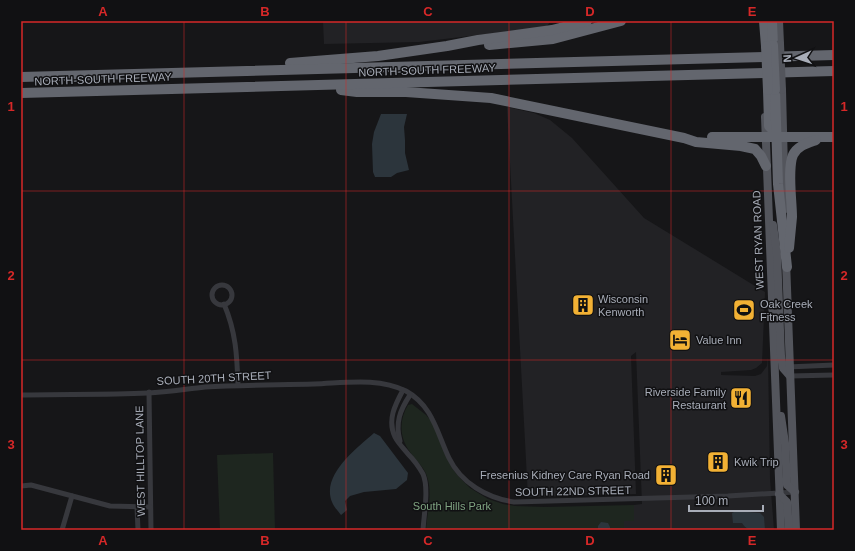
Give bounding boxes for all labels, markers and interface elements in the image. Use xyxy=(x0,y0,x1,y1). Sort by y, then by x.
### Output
text: A xyxy=(98,4,108,19)
text: B xyxy=(260,4,270,19)
text: C xyxy=(423,4,433,19)
text: D xyxy=(585,4,595,19)
text: E xyxy=(748,4,757,19)
north arrow xyxy=(777,38,817,78)
text: N xyxy=(781,54,793,63)
street label: NORTH-SOUTH FREEWAY xyxy=(358,62,496,78)
street label: NORTH-SOUTH FREEWAY xyxy=(34,71,172,87)
text: 1 xyxy=(7,99,15,114)
text: 1 xyxy=(840,99,848,114)
street label: WEST RYAN ROAD xyxy=(750,190,766,290)
text: 2 xyxy=(7,268,15,283)
text: 2 xyxy=(840,268,848,283)
building icon: Wisconsin Kenworth xyxy=(570,292,596,318)
place label: Wisconsin Kenworth xyxy=(598,293,648,318)
sports icon: Oak Creek Fitness xyxy=(731,297,757,323)
place label: Oak Creek Fitness xyxy=(760,298,813,323)
hotel icon: Value Inn xyxy=(667,327,693,353)
place label: Value Inn xyxy=(696,334,742,346)
street label: SOUTH 20TH STREET xyxy=(156,369,272,387)
restaurant icon: Riverside Family Restaurant xyxy=(728,385,754,411)
place label: Riverside Family Restaurant xyxy=(645,386,726,411)
street label: WEST HILLTOP LANE xyxy=(133,405,147,517)
text: 3 xyxy=(7,437,15,452)
text: 3 xyxy=(840,437,848,452)
building icon: Kwik Trip xyxy=(705,449,731,475)
place label: Kwik Trip xyxy=(734,456,779,468)
building icon: Fresenius Kidney Care Ryan Road xyxy=(653,462,679,488)
place label: Fresenius Kidney Care Ryan Road xyxy=(480,469,650,481)
street label: SOUTH 22ND STREET xyxy=(515,484,631,498)
scale bar xyxy=(689,487,763,513)
text: 100 m xyxy=(695,494,728,508)
park label: South Hills Park xyxy=(413,500,492,512)
text: A xyxy=(98,533,108,548)
text: B xyxy=(260,533,270,548)
text: C xyxy=(423,533,433,548)
text: D xyxy=(585,533,595,548)
text: E xyxy=(748,533,757,548)

